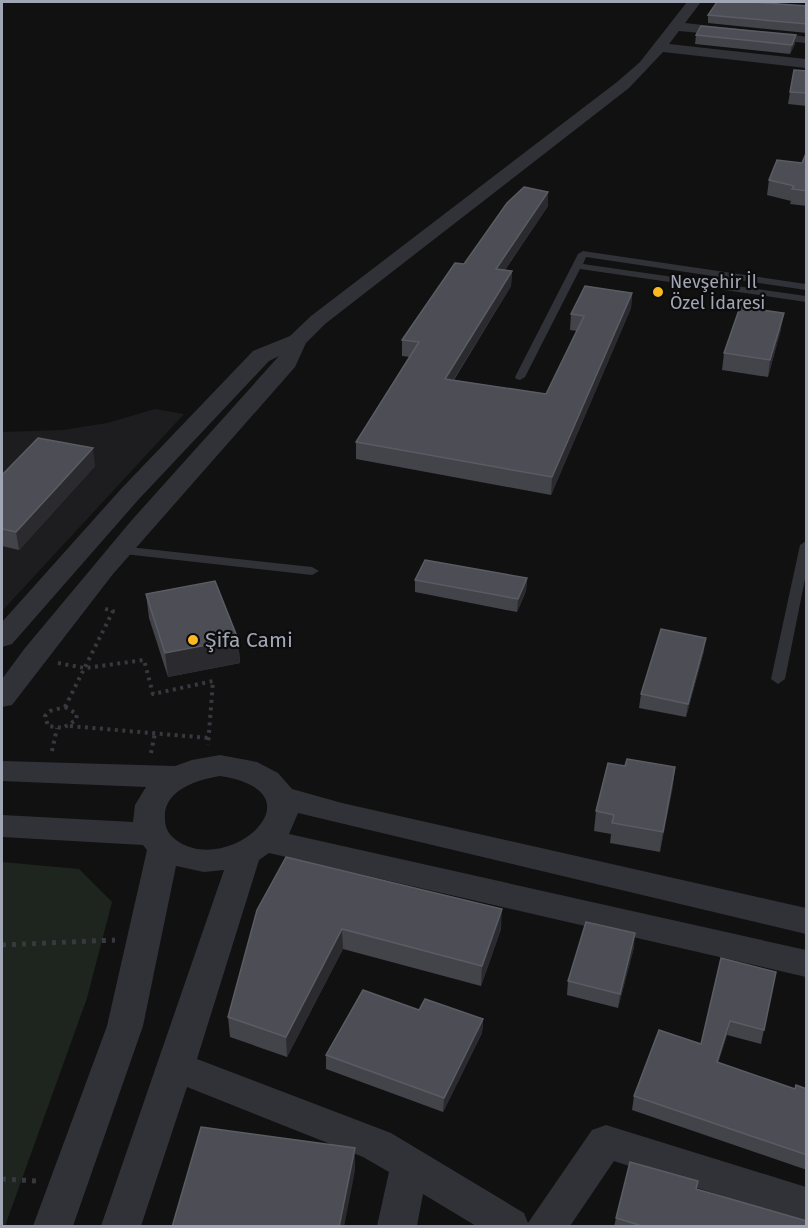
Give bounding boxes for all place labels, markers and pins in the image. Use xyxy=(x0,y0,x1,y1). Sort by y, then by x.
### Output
place label: Nevşehir İl Özel İdaresi xyxy=(670,271,765,314)
marker: Nevşehir İl Özel İdaresi xyxy=(651,285,665,299)
place label: Şifa Cami xyxy=(205,627,293,653)
marker: Şifa Cami xyxy=(186,633,200,647)

